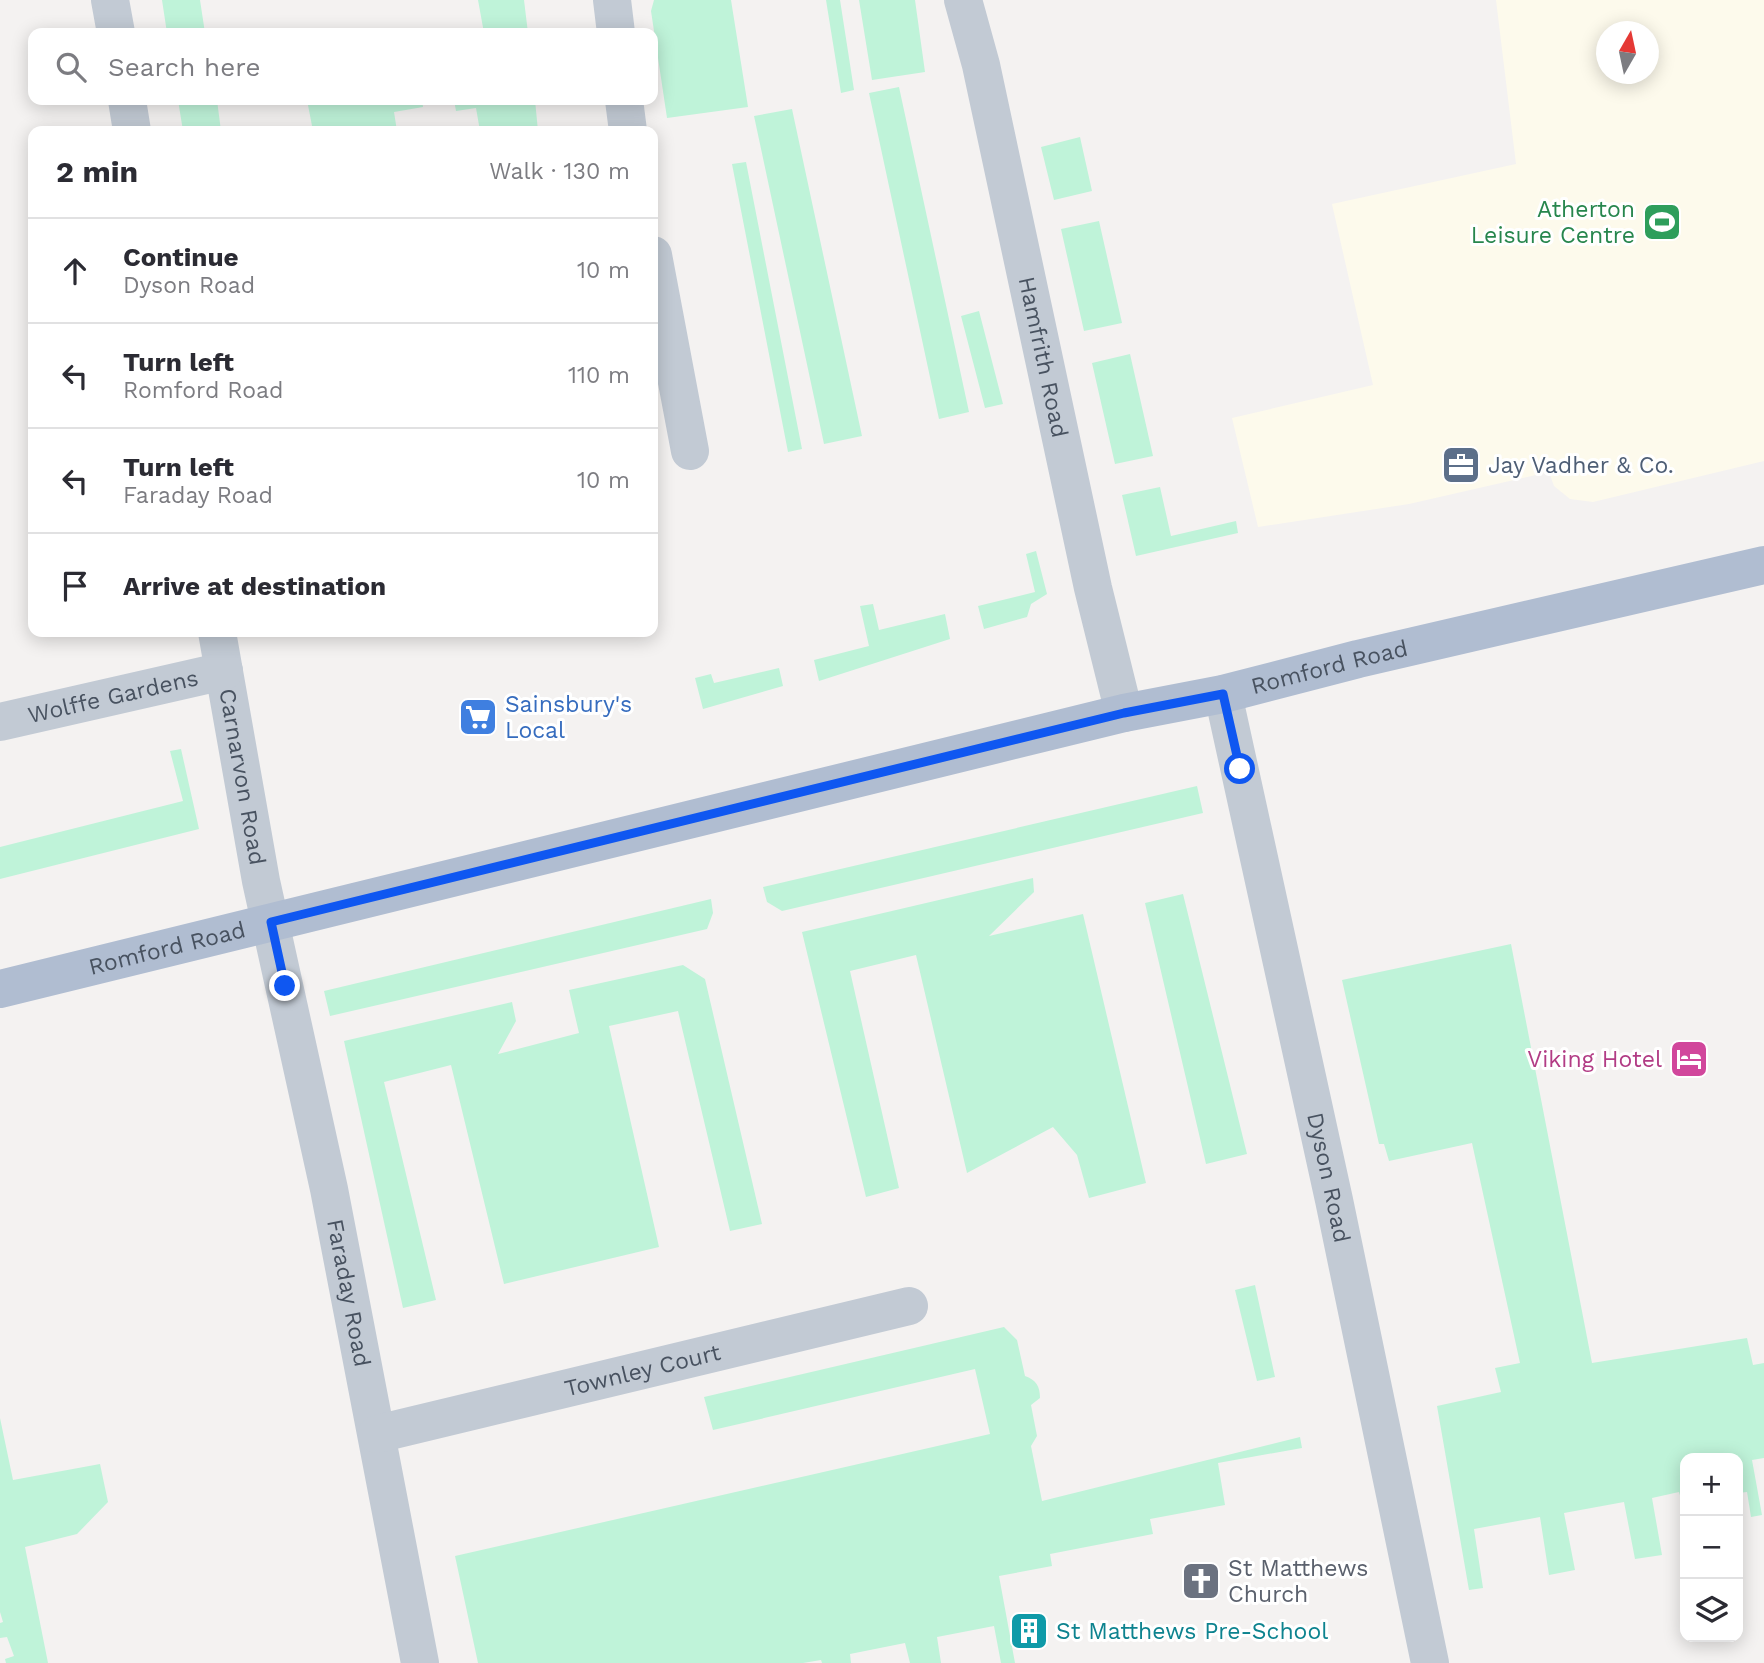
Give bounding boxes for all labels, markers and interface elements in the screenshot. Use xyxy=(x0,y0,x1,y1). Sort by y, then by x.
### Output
north arrow xyxy=(1596,21,1659,84)
search box xyxy=(28,28,658,105)
icon: search xyxy=(52,48,90,86)
text: Search here xyxy=(108,52,260,82)
text: 2 min xyxy=(56,154,138,189)
text: Walk · 130 m xyxy=(489,158,630,185)
place label: Atherton Leisure Centre xyxy=(1471,196,1635,249)
sports icon: Atherton Leisure Centre xyxy=(1641,201,1683,243)
text: Continue xyxy=(123,242,239,272)
icon: ahead xyxy=(56,252,94,290)
text: 10 m xyxy=(577,257,630,284)
text: Dyson Road xyxy=(123,272,255,299)
street label: Hamfrith Road xyxy=(1013,274,1073,440)
text: Turn left xyxy=(123,347,234,377)
icon: left xyxy=(56,357,94,395)
text: 110 m xyxy=(568,362,630,389)
text: Romford Road xyxy=(123,377,283,404)
office icon: Jay Vadher & Co. xyxy=(1440,444,1482,486)
text: Turn left xyxy=(123,452,234,482)
place label: Jay Vadher & Co. xyxy=(1488,452,1674,479)
icon: left xyxy=(56,462,94,500)
text: 10 m xyxy=(577,467,630,494)
text: Faraday Road xyxy=(123,482,273,509)
icon: arrive xyxy=(56,567,94,605)
text: Arrive at destination xyxy=(123,571,386,601)
street label: Romford Road xyxy=(1248,635,1410,700)
street label: Wolffe Gardens xyxy=(25,664,201,729)
street label: Carnarvon Road xyxy=(213,686,271,867)
place label: Sainsbury's Local xyxy=(505,691,632,744)
supermarket icon: Sainsbury's Local xyxy=(457,696,499,738)
route start xyxy=(1224,753,1255,784)
street label: Romford Road xyxy=(86,916,248,981)
route end xyxy=(269,970,300,1001)
hotel icon: Viking Hotel xyxy=(1668,1038,1710,1080)
place label: Viking Hotel xyxy=(1527,1046,1662,1073)
street label: Dyson Road xyxy=(1301,1110,1355,1245)
street label: Faraday Road xyxy=(321,1217,376,1369)
street label: Townley Court xyxy=(562,1339,724,1402)
map controls xyxy=(1680,1453,1743,1642)
button: + xyxy=(1680,1453,1743,1516)
button: − xyxy=(1680,1516,1743,1579)
place label: St Matthews Church xyxy=(1228,1555,1368,1608)
church icon: St Matthews Church xyxy=(1180,1560,1222,1602)
button: layers xyxy=(1680,1579,1743,1642)
building icon: St Matthews Pre-School xyxy=(1008,1610,1050,1652)
place label: St Matthews Pre-School xyxy=(1056,1618,1328,1645)

